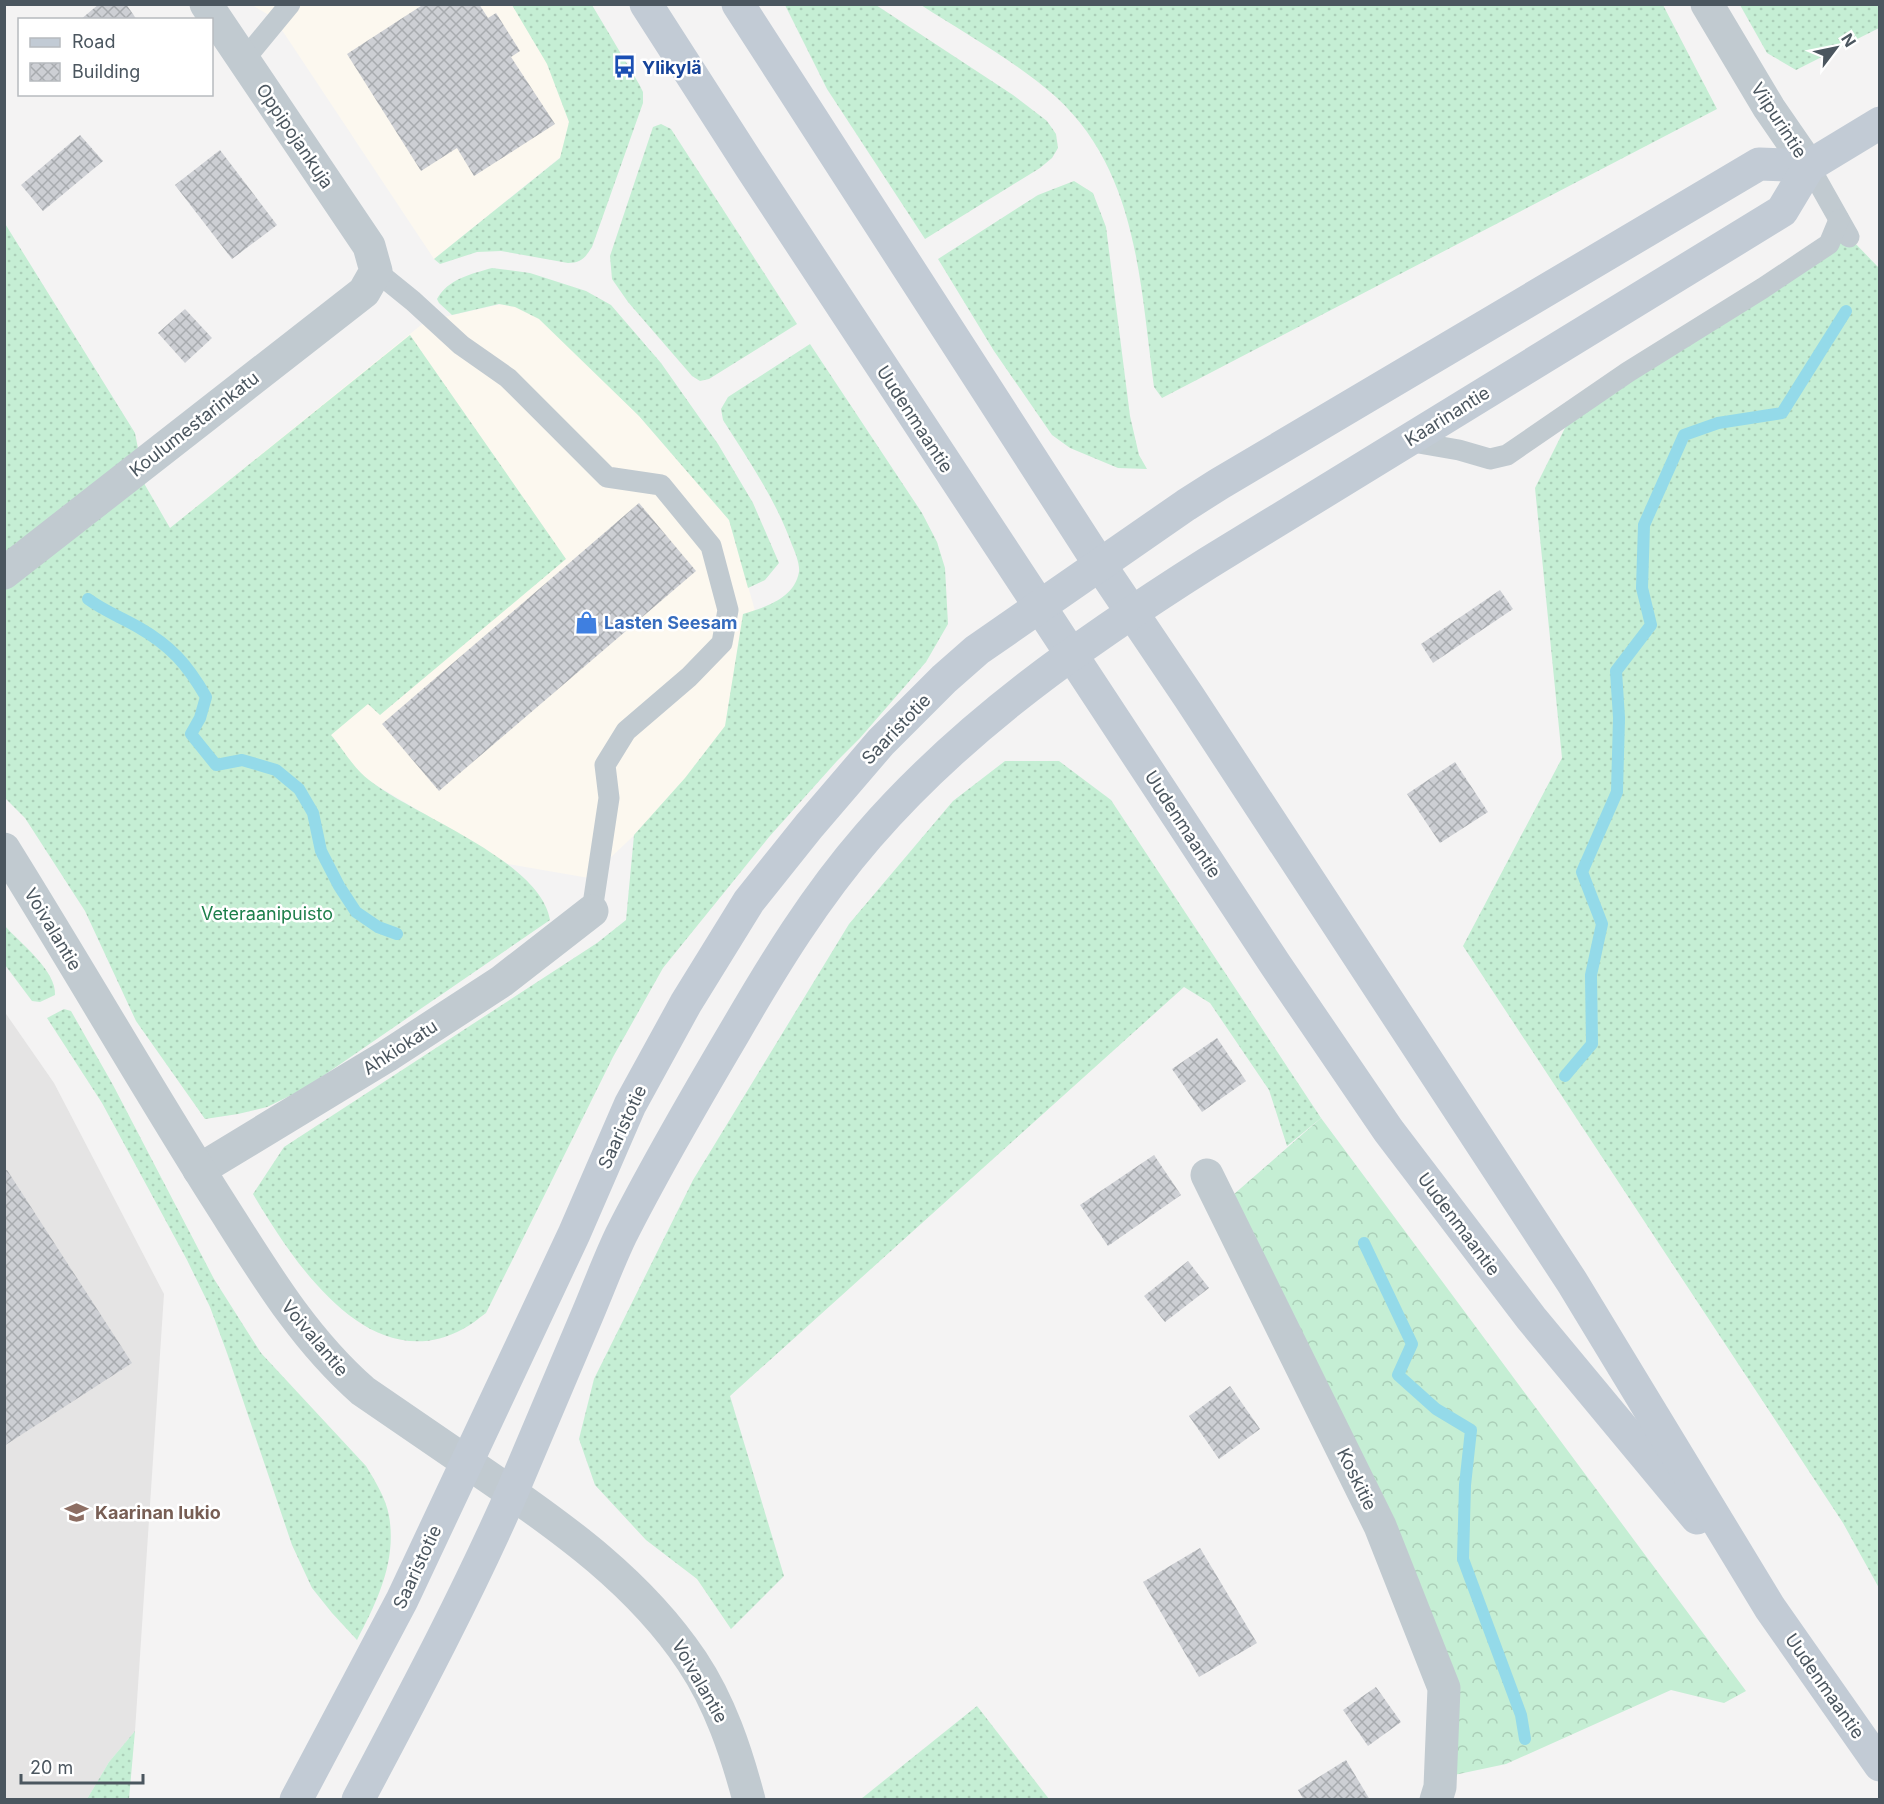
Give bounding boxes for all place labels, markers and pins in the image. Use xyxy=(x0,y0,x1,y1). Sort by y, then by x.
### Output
bus stop icon: Ylikylä xyxy=(611,54,637,80)
place label: Ylikylä xyxy=(642,57,702,78)
shop icon: Lasten Seesam xyxy=(573,609,599,635)
place label: Lasten Seesam xyxy=(604,612,738,633)
school or university icon: Kaarinan lukio xyxy=(64,1499,90,1525)
place label: Kaarinan lukio xyxy=(95,1502,221,1523)

